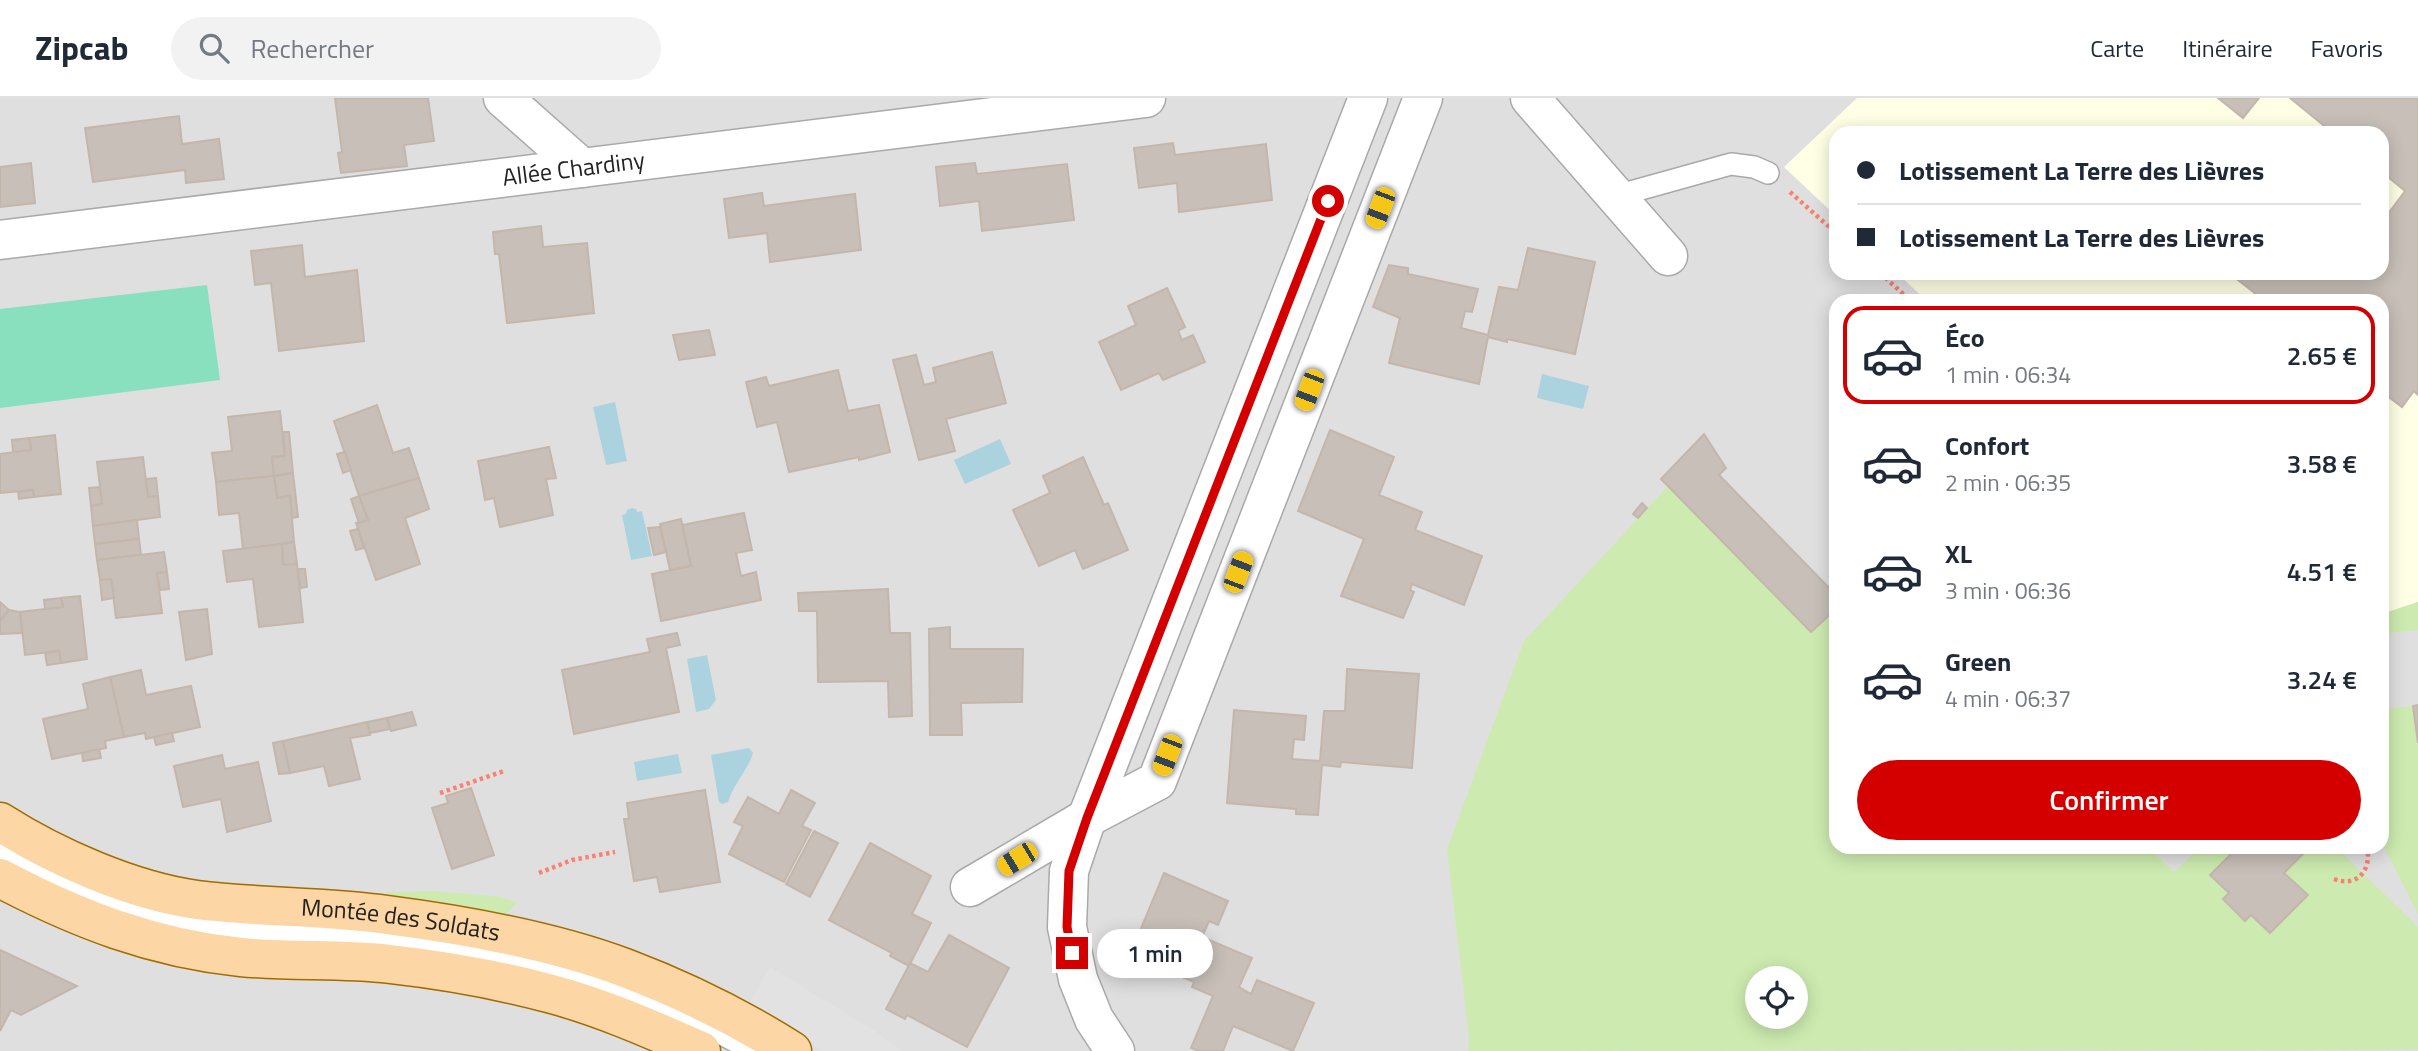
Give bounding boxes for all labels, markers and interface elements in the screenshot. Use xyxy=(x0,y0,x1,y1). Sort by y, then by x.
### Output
search box xyxy=(171,17,661,80)
text: Zipcab xyxy=(35,23,129,73)
icon: search xyxy=(195,29,233,67)
text: Rechercher xyxy=(251,29,374,68)
text: Carte xyxy=(2090,30,2144,66)
text: Itinéraire xyxy=(2182,30,2273,66)
text: Favoris xyxy=(2311,30,2383,66)
street label: Allée Chardiny xyxy=(500,141,647,195)
text: Lotissement La Terre des Lièvres xyxy=(1899,151,2264,190)
route start xyxy=(1312,185,1344,217)
car xyxy=(1363,185,1398,231)
text: Lotissement La Terre des Lièvres xyxy=(1899,218,2264,257)
text: Éco xyxy=(1945,318,1985,357)
icon: car xyxy=(1861,324,1924,387)
text: 2.65 € xyxy=(2287,336,2357,375)
text: 1 min · 06:34 xyxy=(1945,357,2071,392)
car xyxy=(1292,367,1327,413)
text: Confort xyxy=(1945,426,2029,465)
icon: car xyxy=(1861,432,1924,495)
text: 3.58 € xyxy=(2287,444,2357,483)
text: 2 min · 06:35 xyxy=(1945,465,2071,500)
text: XL xyxy=(1945,534,1972,573)
icon: car xyxy=(1861,540,1924,603)
car xyxy=(1221,549,1256,595)
text: 4.51 € xyxy=(2287,552,2357,591)
text: 3 min · 06:36 xyxy=(1945,573,2071,608)
text: Green xyxy=(1945,642,2011,681)
icon: car xyxy=(1861,648,1924,711)
text: 3.24 € xyxy=(2287,660,2357,699)
text: 4 min · 06:37 xyxy=(1945,681,2071,716)
car xyxy=(1150,732,1185,778)
button: Confirmer xyxy=(1857,760,2361,840)
car xyxy=(994,839,1041,879)
street label: Montée des Soldats xyxy=(300,889,503,950)
callout: 1 min xyxy=(1096,928,1212,978)
text: 1 min xyxy=(1127,936,1183,971)
route end xyxy=(1056,937,1088,969)
map controls xyxy=(1745,966,1808,1029)
button: locate xyxy=(1745,966,1808,1029)

